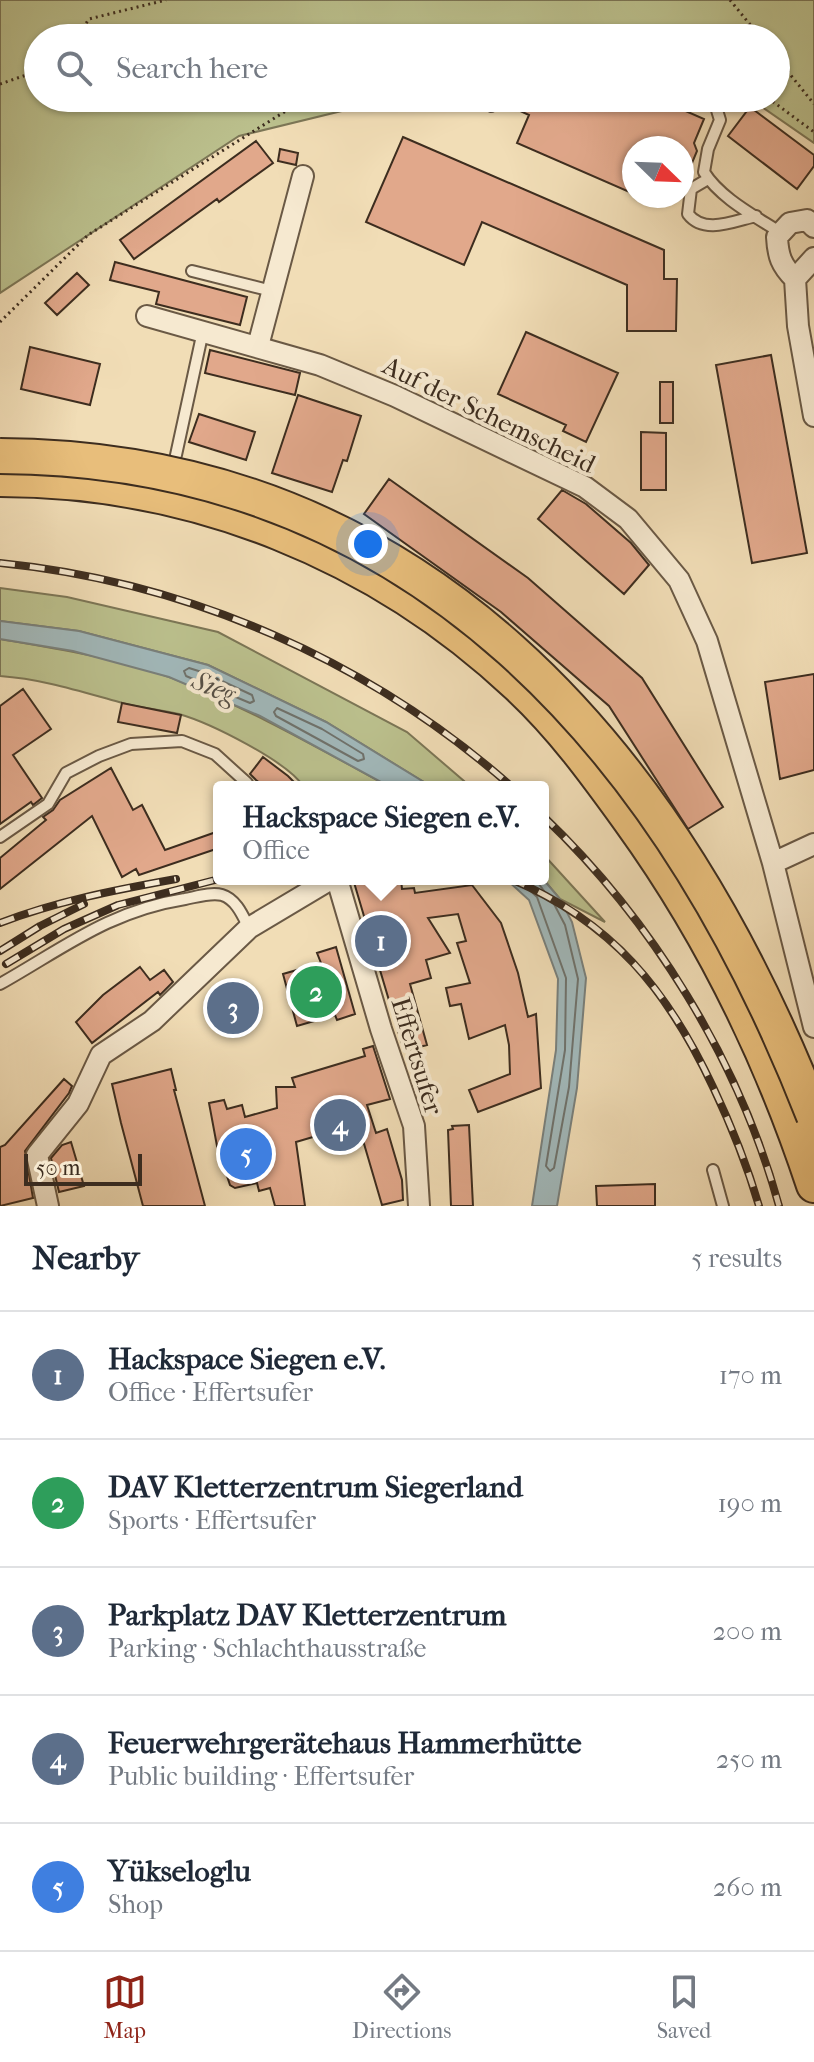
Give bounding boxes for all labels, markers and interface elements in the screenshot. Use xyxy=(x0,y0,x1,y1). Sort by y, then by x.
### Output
search box xyxy=(24,24,790,112)
icon: search xyxy=(52,46,96,90)
text: Search here xyxy=(116,51,268,86)
north arrow xyxy=(622,136,694,208)
street label: Auf der Schemscheid xyxy=(377,350,601,480)
your location xyxy=(348,524,388,564)
water label: Sieg xyxy=(187,663,242,711)
popup xyxy=(213,781,549,885)
text: Hackspace Siegen e.V. xyxy=(242,800,520,835)
text: Office xyxy=(242,835,310,866)
pin: 1 xyxy=(355,911,407,971)
pin: 2 xyxy=(290,962,342,1022)
pin: 3 xyxy=(207,978,259,1038)
street label: Effertsufer xyxy=(384,994,450,1118)
pin: 4 xyxy=(314,1095,366,1155)
pin: 5 xyxy=(220,1124,272,1184)
scale bar xyxy=(24,1150,142,1186)
text: 50 m xyxy=(36,1155,81,1181)
text: Nearby xyxy=(32,1238,139,1278)
text: 5 results xyxy=(691,1243,782,1274)
text: Hackspace Siegen e.V. xyxy=(108,1342,385,1377)
text: 1 xyxy=(53,1360,63,1391)
text: 170 m xyxy=(719,1360,782,1391)
text: Office · Effertsufer xyxy=(108,1377,313,1408)
text: DAV Kletterzentrum Siegerland xyxy=(108,1470,523,1505)
text: 2 xyxy=(51,1488,65,1519)
text: 190 m xyxy=(718,1488,782,1519)
text: Sports · Effertsufer xyxy=(108,1505,316,1536)
text: Parkplatz DAV Kletterzentrum xyxy=(108,1598,507,1633)
text: 3 xyxy=(53,1616,63,1647)
text: 200 m xyxy=(713,1616,782,1647)
text: Parking · Schlachthausstraße xyxy=(108,1633,426,1664)
text: Feuerwehrgerätehaus Hammerhütte xyxy=(108,1726,582,1761)
text: 4 xyxy=(50,1744,66,1775)
text: 250 m xyxy=(716,1744,782,1775)
text: Public building · Effertsufer xyxy=(108,1761,414,1792)
text: Yükseloglu xyxy=(108,1854,251,1889)
text: 5 xyxy=(52,1872,64,1903)
text: 260 m xyxy=(713,1872,782,1903)
text: Shop xyxy=(108,1889,163,1920)
tab: Map xyxy=(103,1970,147,2044)
tab: Directions xyxy=(352,1970,451,2044)
tab: Saved xyxy=(657,1970,711,2044)

